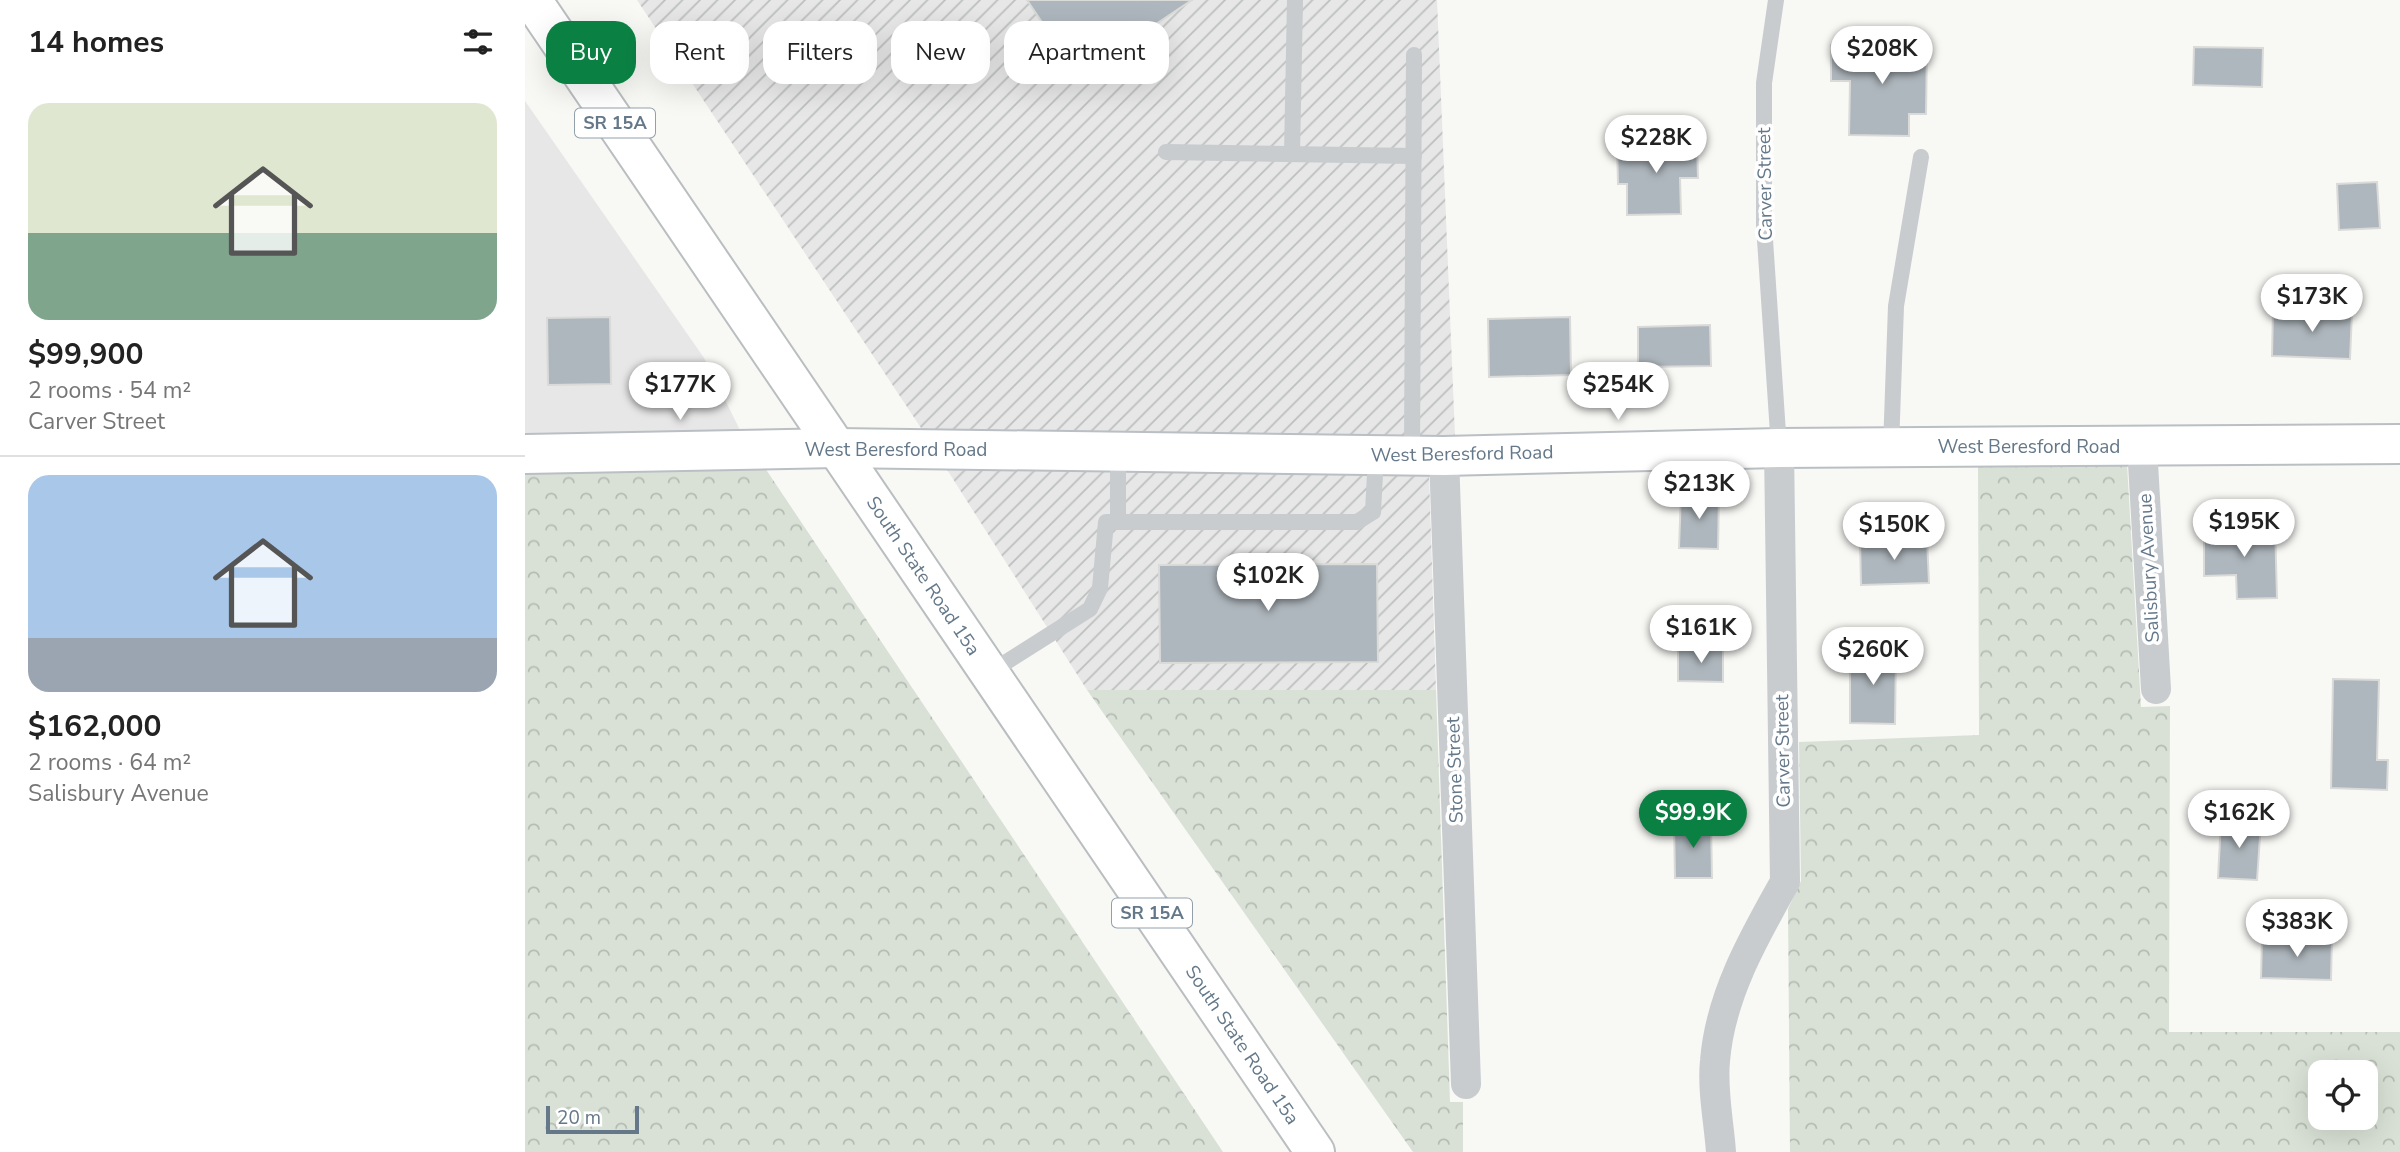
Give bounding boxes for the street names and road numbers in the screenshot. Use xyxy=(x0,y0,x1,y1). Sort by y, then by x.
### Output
road number: SR 15A xyxy=(575,109,655,138)
street label: Carver Street xyxy=(1751,127,1779,241)
street label: West Beresford Road xyxy=(1938,434,2120,460)
street label: West Beresford Road xyxy=(805,437,987,463)
street label: West Beresford Road xyxy=(1370,439,1554,469)
street label: South State Road 15a xyxy=(860,491,986,661)
street label: Salisbury Avenue xyxy=(2132,493,2166,643)
street label: Carver Street xyxy=(1769,694,1797,808)
street label: Stone Street xyxy=(1440,716,1470,824)
road number: SR 15A xyxy=(1112,898,1192,928)
street label: South State Road 15a xyxy=(1179,960,1305,1130)

